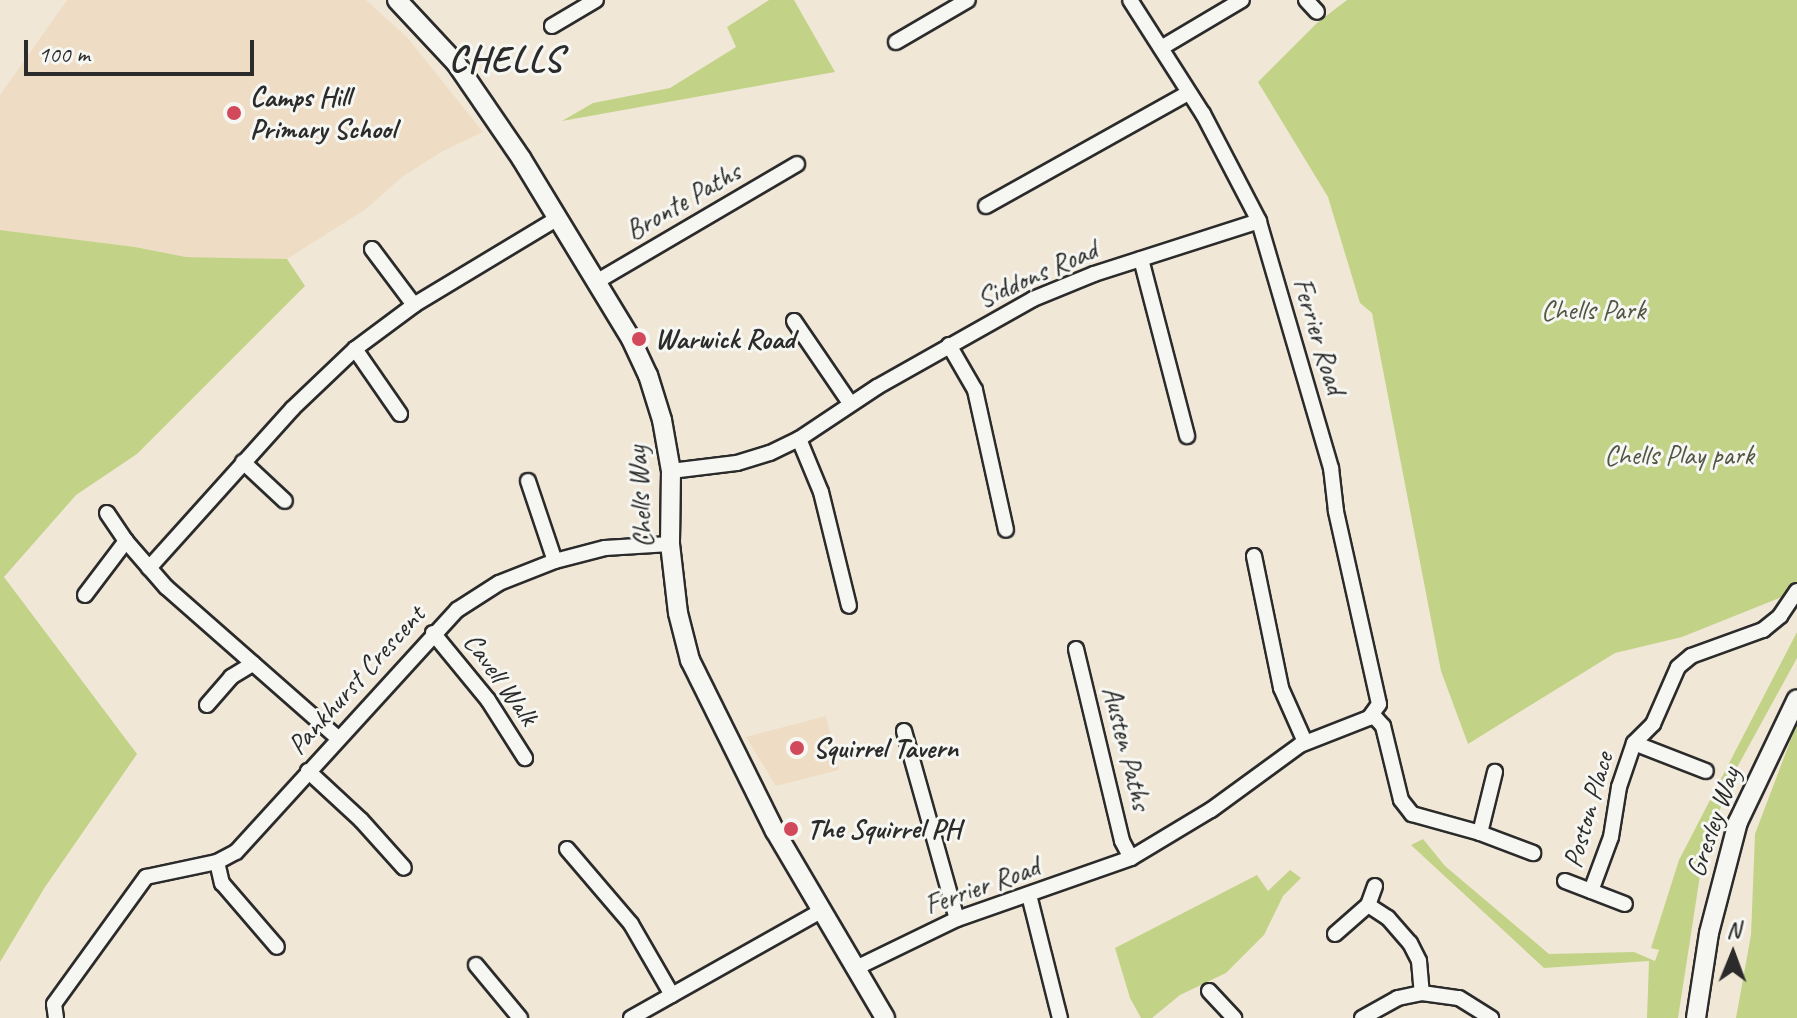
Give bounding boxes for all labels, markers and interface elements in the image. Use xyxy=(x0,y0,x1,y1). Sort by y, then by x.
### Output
scale bar xyxy=(28,24,258,74)
district label: CHELLS xyxy=(448,38,564,82)
text: 100 m xyxy=(38,39,90,69)
place label: Camps Hill Primary School xyxy=(250,80,396,146)
marker: Camps Hill Primary School xyxy=(225,104,243,122)
street label: Bronte Paths xyxy=(619,154,747,248)
street label: Siddons Road xyxy=(972,233,1102,315)
street label: Ferrier Road xyxy=(1285,274,1353,398)
park label: Chells Park xyxy=(1540,293,1646,327)
place label: Warwick Road xyxy=(655,322,793,356)
marker: Warwick Road xyxy=(630,330,648,348)
park label: Chells Play park xyxy=(1604,438,1754,472)
street label: Chells Way xyxy=(620,445,660,549)
street label: Pankhurst Crescent xyxy=(280,599,432,761)
street label: Cavell Walk xyxy=(456,626,546,732)
street label: Austen Paths xyxy=(1095,682,1159,814)
place label: Squirrel Tavern xyxy=(813,731,957,765)
marker: Squirrel Tavern xyxy=(788,739,806,757)
street label: Poston Place xyxy=(1555,748,1621,872)
street label: Gresley Way xyxy=(1679,763,1747,881)
place label: The Squirrel PH xyxy=(807,812,960,846)
marker: The Squirrel PH xyxy=(782,820,800,838)
street label: Ferrier Road xyxy=(920,850,1044,922)
north arrow xyxy=(1693,914,1773,994)
text: N xyxy=(1726,916,1740,944)

